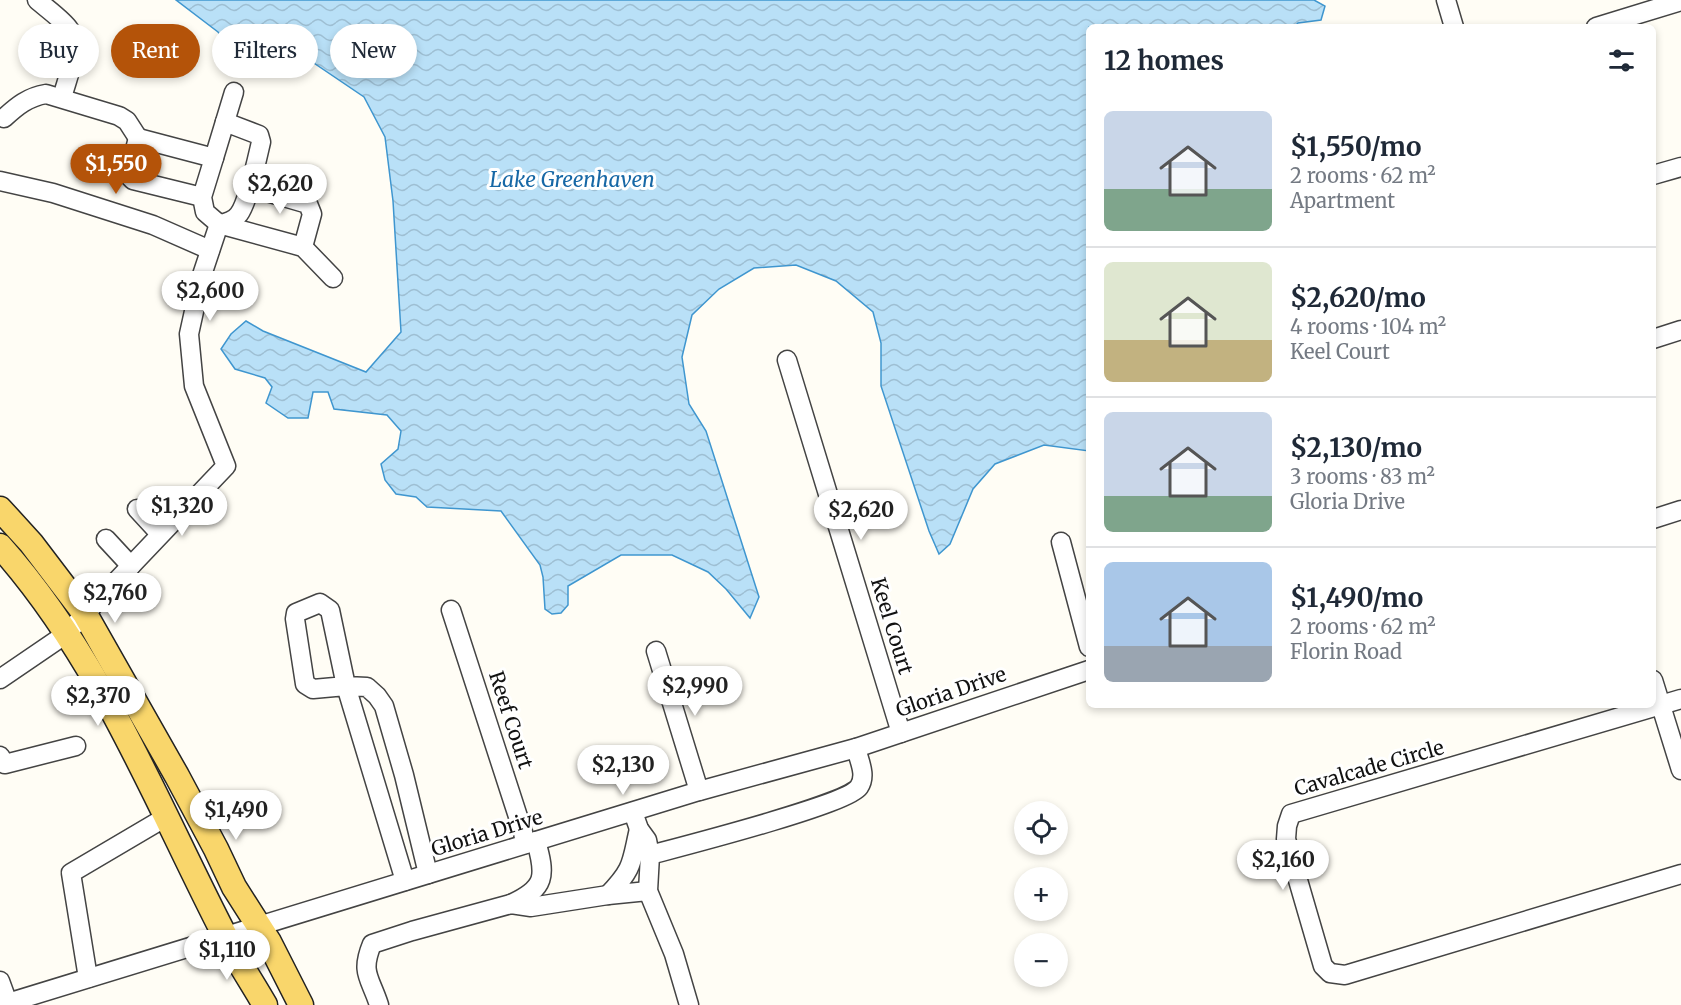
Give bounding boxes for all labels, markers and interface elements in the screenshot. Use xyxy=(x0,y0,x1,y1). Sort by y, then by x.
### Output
chip: Buy xyxy=(18,24,99,78)
chip: Rent xyxy=(111,24,200,78)
chip: Filters xyxy=(212,24,318,78)
chip: New xyxy=(330,24,417,78)
text: 12 homes xyxy=(1104,44,1224,77)
icon: filters xyxy=(1605,44,1638,77)
text: $1,550/mo xyxy=(1290,130,1421,163)
icon: home xyxy=(1152,135,1224,207)
pin: $1,550 xyxy=(67,144,165,195)
text: $1,550 xyxy=(85,151,148,176)
text: 2 rooms · 62 m² xyxy=(1290,163,1436,188)
pin: $2,620 xyxy=(231,164,329,215)
water label: Lake Greenhaven xyxy=(489,166,655,193)
text: $2,620 xyxy=(247,171,313,196)
text: Apartment xyxy=(1290,188,1395,213)
pin: $2,600 xyxy=(161,271,259,322)
text: $2,600 xyxy=(176,278,244,303)
text: $2,620/mo xyxy=(1290,281,1426,314)
icon: home xyxy=(1152,286,1224,358)
text: 4 rooms · 104 m² xyxy=(1290,314,1446,339)
text: Keel Court xyxy=(1290,339,1390,364)
text: $2,130/mo xyxy=(1290,431,1422,464)
icon: home xyxy=(1152,436,1224,508)
text: 3 rooms · 83 m² xyxy=(1290,464,1435,489)
pin: $1,320 xyxy=(133,486,231,537)
text: Gloria Drive xyxy=(1290,489,1405,514)
pin: $2,620 xyxy=(812,490,910,541)
text: $1,320 xyxy=(150,493,214,518)
text: $2,620 xyxy=(828,497,894,522)
pin: $2,760 xyxy=(66,573,164,624)
street label: Keel Court xyxy=(866,574,919,677)
text: $2,760 xyxy=(82,580,148,605)
text: $1,490/mo xyxy=(1290,581,1423,614)
icon: home xyxy=(1152,586,1224,658)
text: 2 rooms · 62 m² xyxy=(1290,614,1436,639)
text: Florin Road xyxy=(1290,639,1402,664)
street label: Gloria Drive xyxy=(892,661,1009,722)
pin: $2,990 xyxy=(646,666,744,717)
street label: Reef Court xyxy=(484,668,539,772)
text: $2,990 xyxy=(661,673,729,698)
pin: $2,370 xyxy=(49,676,147,727)
text: $2,370 xyxy=(65,683,131,708)
street label: Cavalcade Circle xyxy=(1291,734,1447,801)
pin: $2,130 xyxy=(574,745,672,796)
text: $2,130 xyxy=(591,752,655,777)
pin: $1,490 xyxy=(187,790,285,841)
text: $1,490 xyxy=(204,797,268,822)
map controls xyxy=(1014,801,1068,987)
button: locate xyxy=(1014,801,1068,855)
street label: Gloria Drive xyxy=(428,804,546,861)
pin: $2,160 xyxy=(1234,840,1332,891)
text: $2,160 xyxy=(1251,847,1315,872)
button: + xyxy=(1014,867,1068,921)
pin: $1,110 xyxy=(178,930,276,981)
button: − xyxy=(1014,933,1068,987)
text: $1,110 xyxy=(198,937,256,962)

